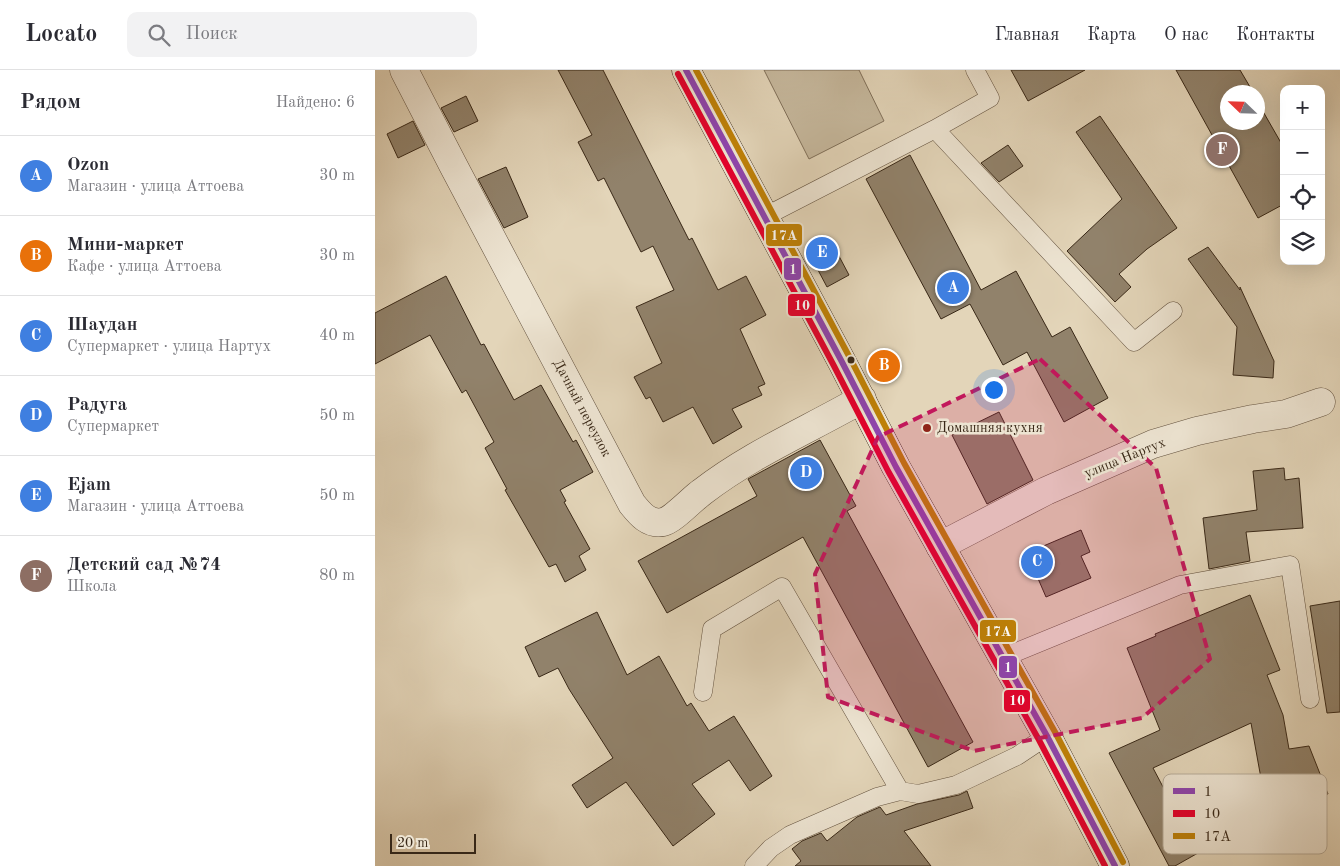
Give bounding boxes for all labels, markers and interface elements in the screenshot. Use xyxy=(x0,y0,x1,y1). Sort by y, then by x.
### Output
search box xyxy=(127,12,477,57)
icon: search xyxy=(145,21,173,49)
text: Locato xyxy=(25,23,97,47)
text: Поиск xyxy=(185,25,238,44)
text: Главная xyxy=(995,26,1059,44)
text: Карта xyxy=(1087,26,1136,44)
text: О нас xyxy=(1164,26,1208,44)
text: Контакты xyxy=(1236,26,1315,44)
north arrow xyxy=(1220,85,1265,130)
map controls xyxy=(1280,85,1325,265)
button: + xyxy=(1280,85,1325,130)
text: Рядом xyxy=(20,92,81,113)
text: Найдено: 6 xyxy=(276,95,355,111)
button: − xyxy=(1280,130,1325,175)
pin: F xyxy=(1206,131,1238,169)
text: Ozon xyxy=(67,156,109,175)
text: A xyxy=(30,168,42,184)
text: 30 m xyxy=(319,168,355,184)
button: locate xyxy=(1280,175,1325,220)
text: Магазин · улица Аттоева xyxy=(67,179,244,195)
button: layers xyxy=(1280,220,1325,265)
line badge: 17А xyxy=(765,223,803,247)
text: 17А xyxy=(771,229,798,243)
pin: E xyxy=(806,234,838,272)
text: Мини-маркет xyxy=(67,236,184,255)
text: B xyxy=(30,248,42,264)
text: 30 m xyxy=(319,248,355,264)
line badge: 1 xyxy=(783,257,802,281)
text: Кафе · улица Аттоева xyxy=(67,259,222,275)
text: 1 xyxy=(789,263,797,277)
pin: A xyxy=(937,269,969,307)
line badge: 10 xyxy=(787,293,816,317)
text: 10 xyxy=(794,299,810,313)
text: Шаудан xyxy=(67,316,138,335)
text: C xyxy=(31,328,41,344)
text: 40 m xyxy=(319,328,355,344)
text: Супермаркет · улица Нартух xyxy=(67,339,271,355)
pin: B xyxy=(868,347,900,385)
unlabelled marker xyxy=(846,355,856,365)
street label: Дачный переулок xyxy=(550,357,614,459)
your location xyxy=(981,377,1007,403)
text: Радуга xyxy=(67,396,127,415)
text: D xyxy=(30,408,42,424)
text: 50 m xyxy=(319,408,355,424)
text: Супермаркет xyxy=(67,419,159,435)
place label: Домашняя кухня xyxy=(937,421,1043,435)
marker: Домашняя кухня xyxy=(921,422,933,434)
street label: улица Нартух xyxy=(1082,435,1168,481)
pin: D xyxy=(790,454,822,492)
text: Ejam xyxy=(67,476,111,495)
text: E xyxy=(30,488,42,504)
text: 50 m xyxy=(319,488,355,504)
text: Магазин · улица Аттоева xyxy=(67,499,244,515)
pin: C xyxy=(1021,543,1053,581)
text: Детский сад №74 xyxy=(67,556,221,575)
text: F xyxy=(31,568,41,584)
text: 80 m xyxy=(319,568,355,584)
text: Школа xyxy=(67,579,117,595)
line badge: 17А xyxy=(979,619,1017,643)
text: 17А xyxy=(985,625,1012,639)
line badge: 1 xyxy=(998,655,1018,679)
text: 1 xyxy=(1004,661,1012,675)
line badge: 10 xyxy=(1003,689,1031,713)
text: 10 xyxy=(1009,694,1025,708)
legend xyxy=(1163,774,1327,854)
text: 1 xyxy=(1204,785,1212,799)
text: 10 xyxy=(1204,807,1220,821)
text: 17А xyxy=(1204,830,1231,844)
scale bar xyxy=(390,831,476,854)
text: 20 m xyxy=(397,836,428,850)

